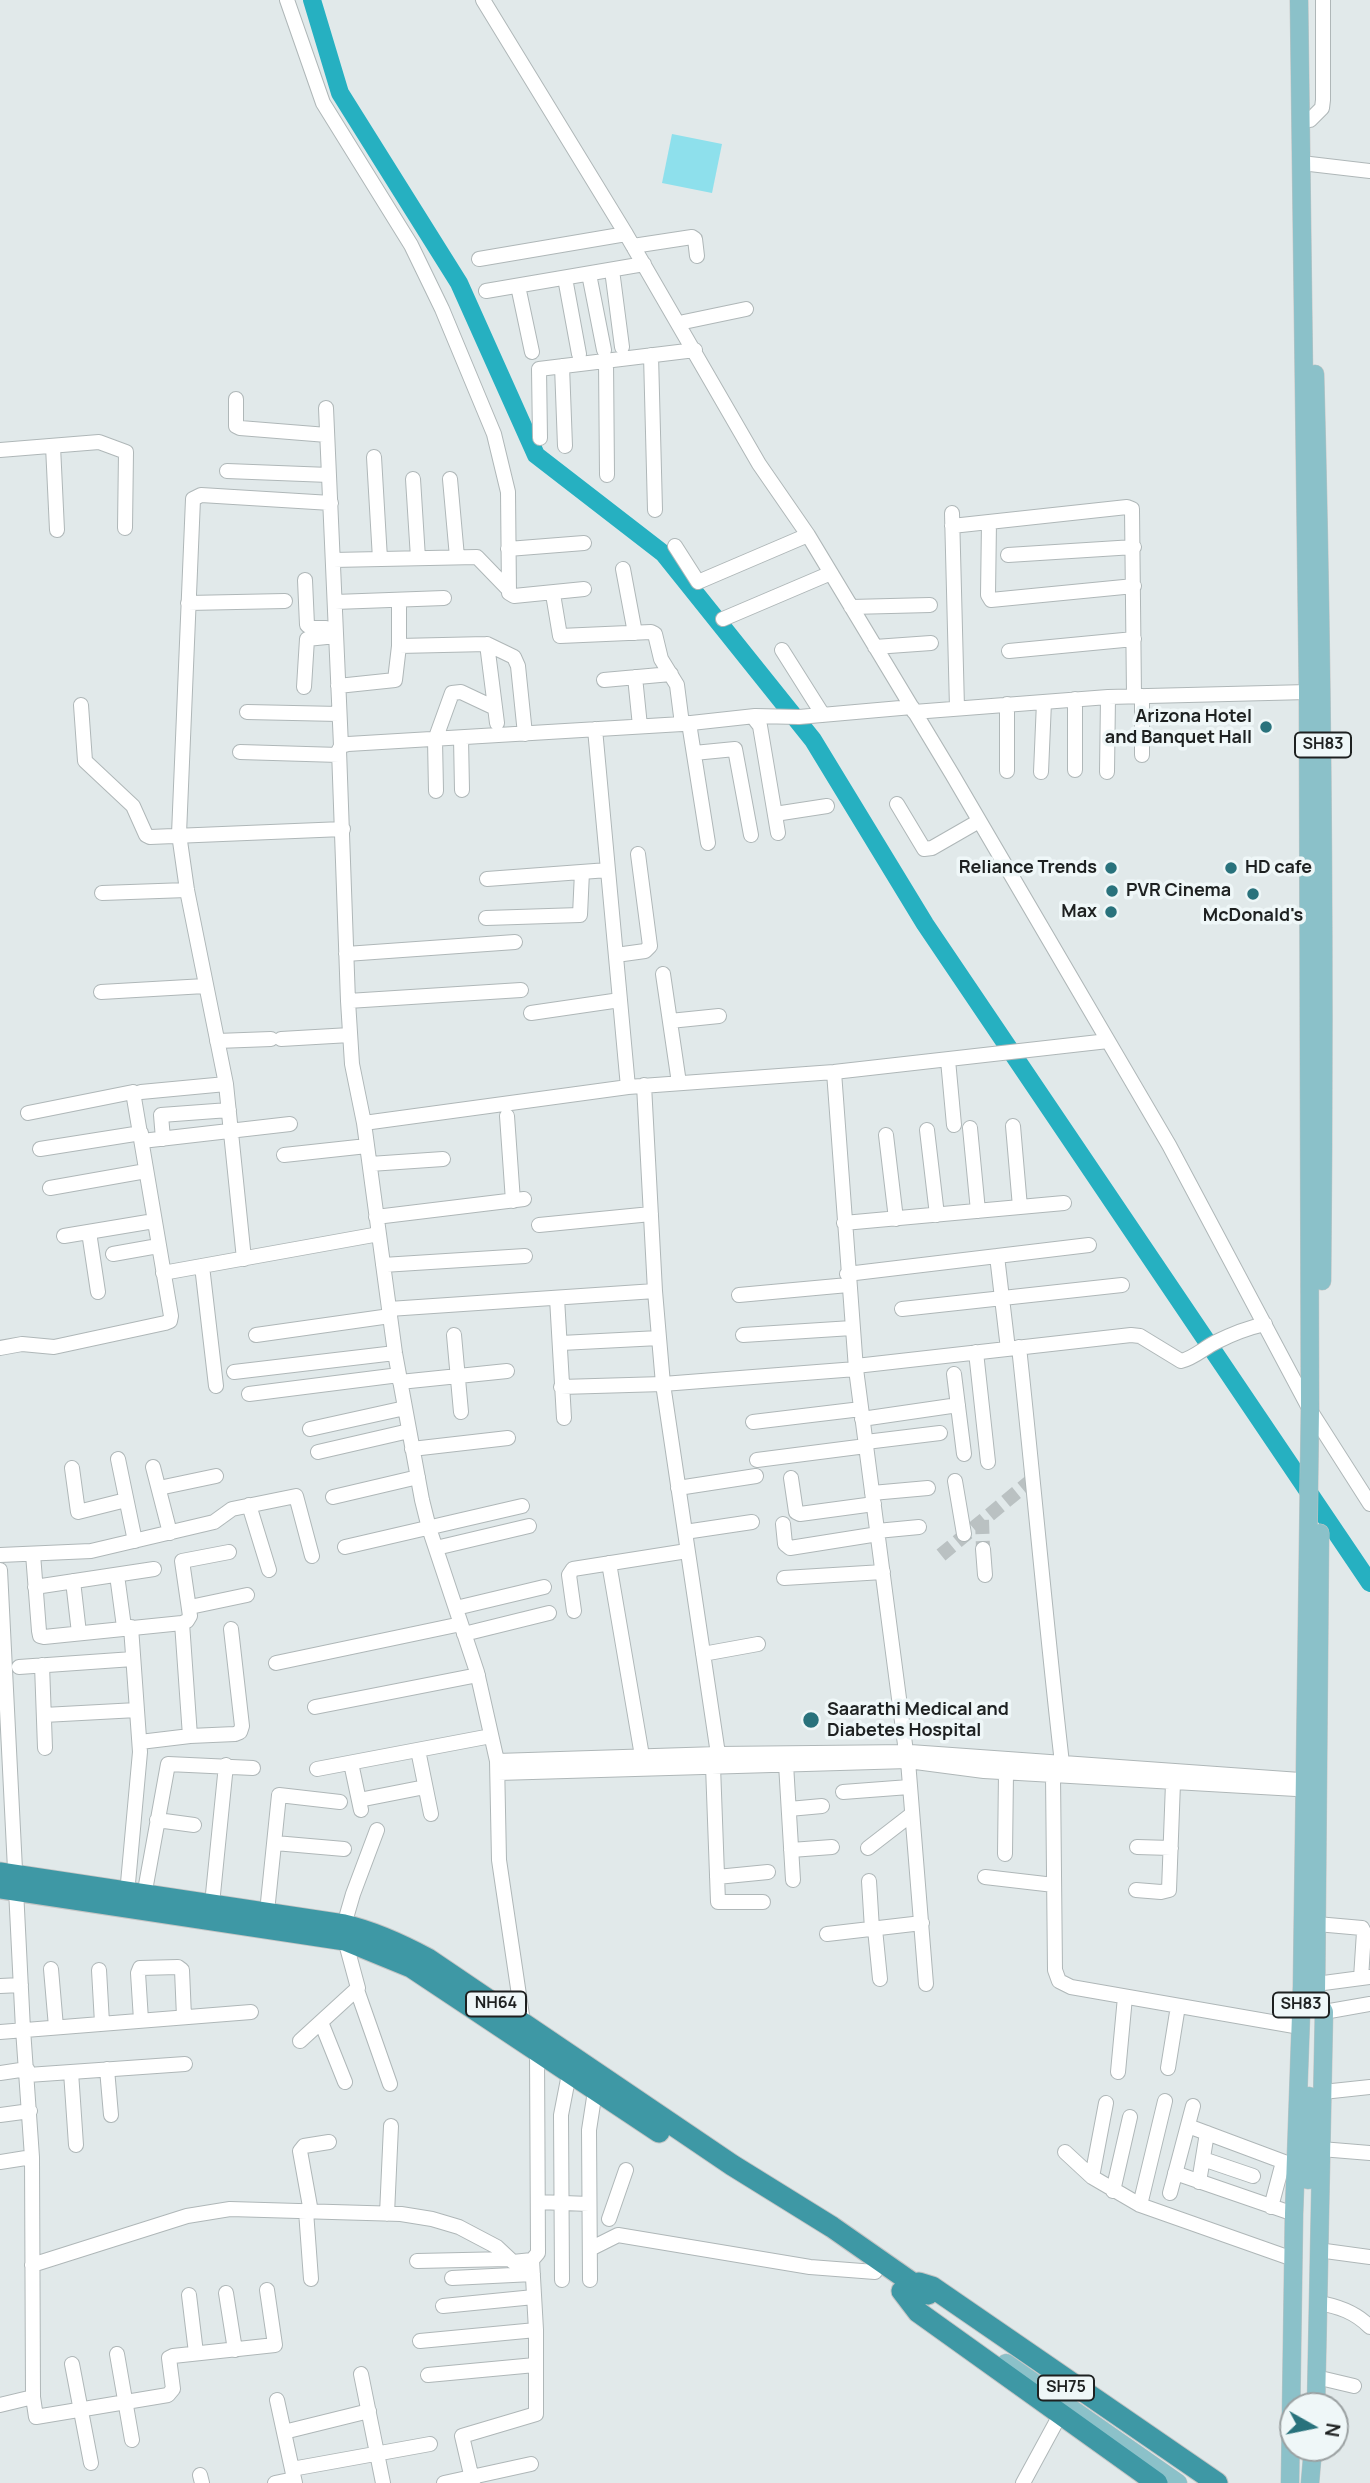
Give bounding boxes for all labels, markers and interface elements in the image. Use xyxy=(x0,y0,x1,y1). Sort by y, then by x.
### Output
place label: Arizona Hotel and Banquet Hall xyxy=(1105,706,1252,748)
marker: Arizona Hotel and Banquet Hall xyxy=(1258,719,1274,735)
road number: SH83 xyxy=(1295,732,1351,758)
place label: Reliance Trends xyxy=(959,857,1097,879)
place label: HD cafe xyxy=(1245,857,1312,879)
marker: Reliance Trends xyxy=(1103,860,1119,876)
marker: HD cafe xyxy=(1223,860,1239,876)
place label: PVR Cinema xyxy=(1126,880,1231,902)
marker: PVR Cinema xyxy=(1104,883,1120,899)
marker: McDonald's xyxy=(1245,886,1261,902)
place label: Max xyxy=(1061,901,1097,923)
marker: Max xyxy=(1103,904,1119,920)
place label: McDonald's xyxy=(1203,905,1303,927)
place label: Saarathi Medical and Diabetes Hospital xyxy=(827,1699,1009,1742)
marker: Saarathi Medical and Diabetes Hospital xyxy=(801,1710,821,1730)
road number: NH64 xyxy=(466,1992,526,2016)
road number: SH83 xyxy=(1273,1993,1329,2018)
road number: SH75 xyxy=(1038,2376,1094,2400)
north arrow xyxy=(1279,2392,1349,2462)
text: N xyxy=(1319,2421,1347,2439)

